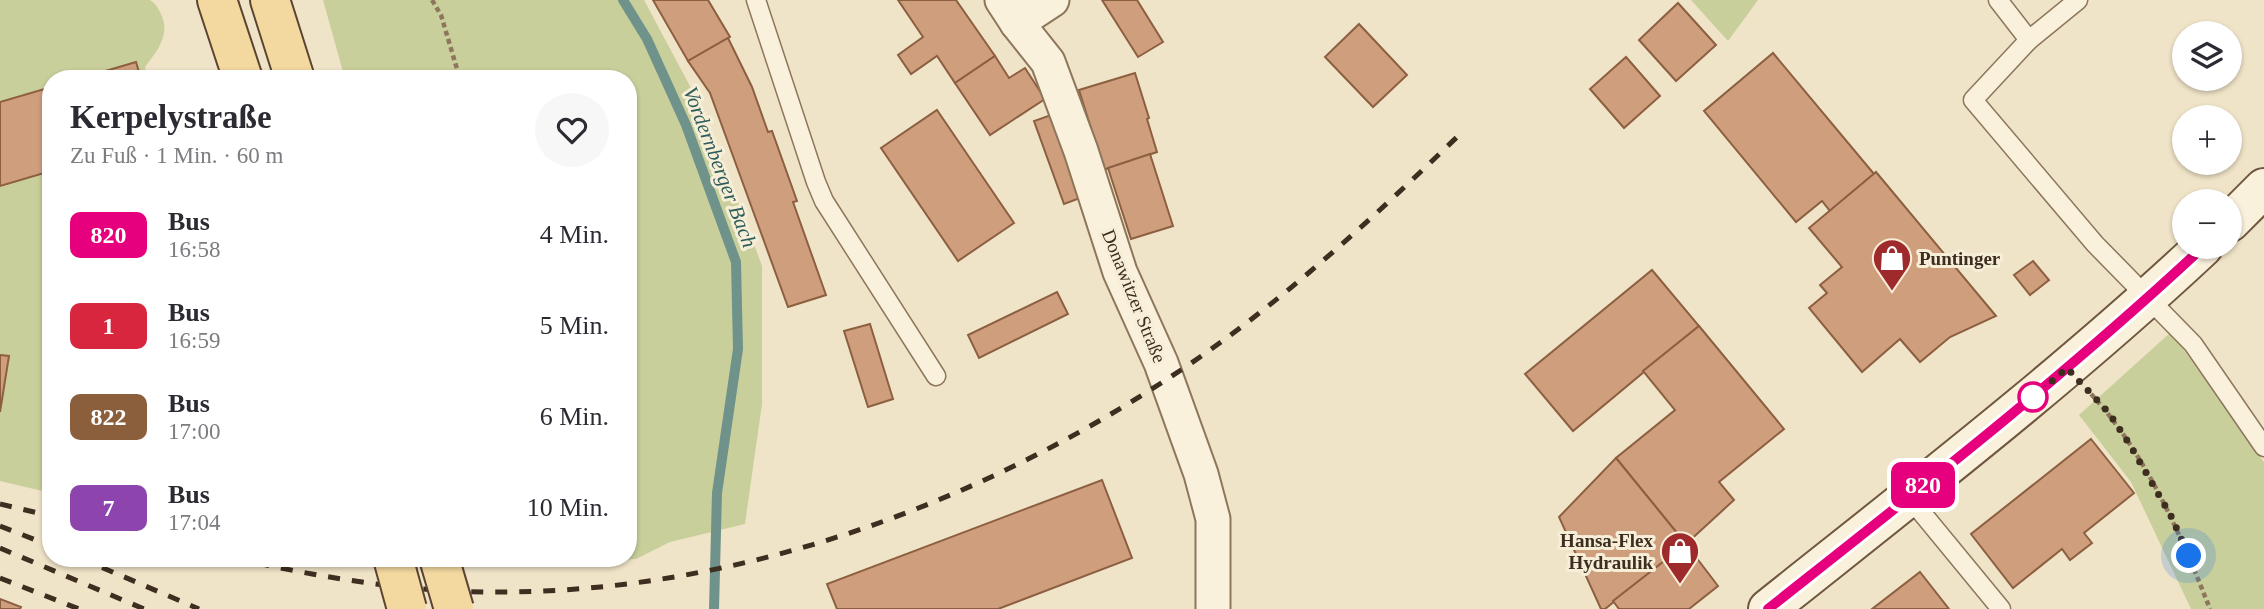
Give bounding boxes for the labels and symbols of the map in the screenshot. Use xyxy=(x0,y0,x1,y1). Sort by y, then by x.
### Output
water label: Vordernberger Bach xyxy=(678,83,762,251)
street label: Donawitzer Straße xyxy=(1098,226,1170,366)
shop icon: Puntinger xyxy=(1871,237,1913,292)
place label: Puntinger xyxy=(1919,248,2001,269)
unlabelled marker xyxy=(2018,382,2048,412)
line badge: 820 xyxy=(1883,462,1963,508)
place label: Hansa-Flex Hydraulik xyxy=(1560,530,1653,573)
shop icon: Hansa-Flex Hydraulik xyxy=(1659,530,1701,585)
your location xyxy=(2171,538,2206,573)

